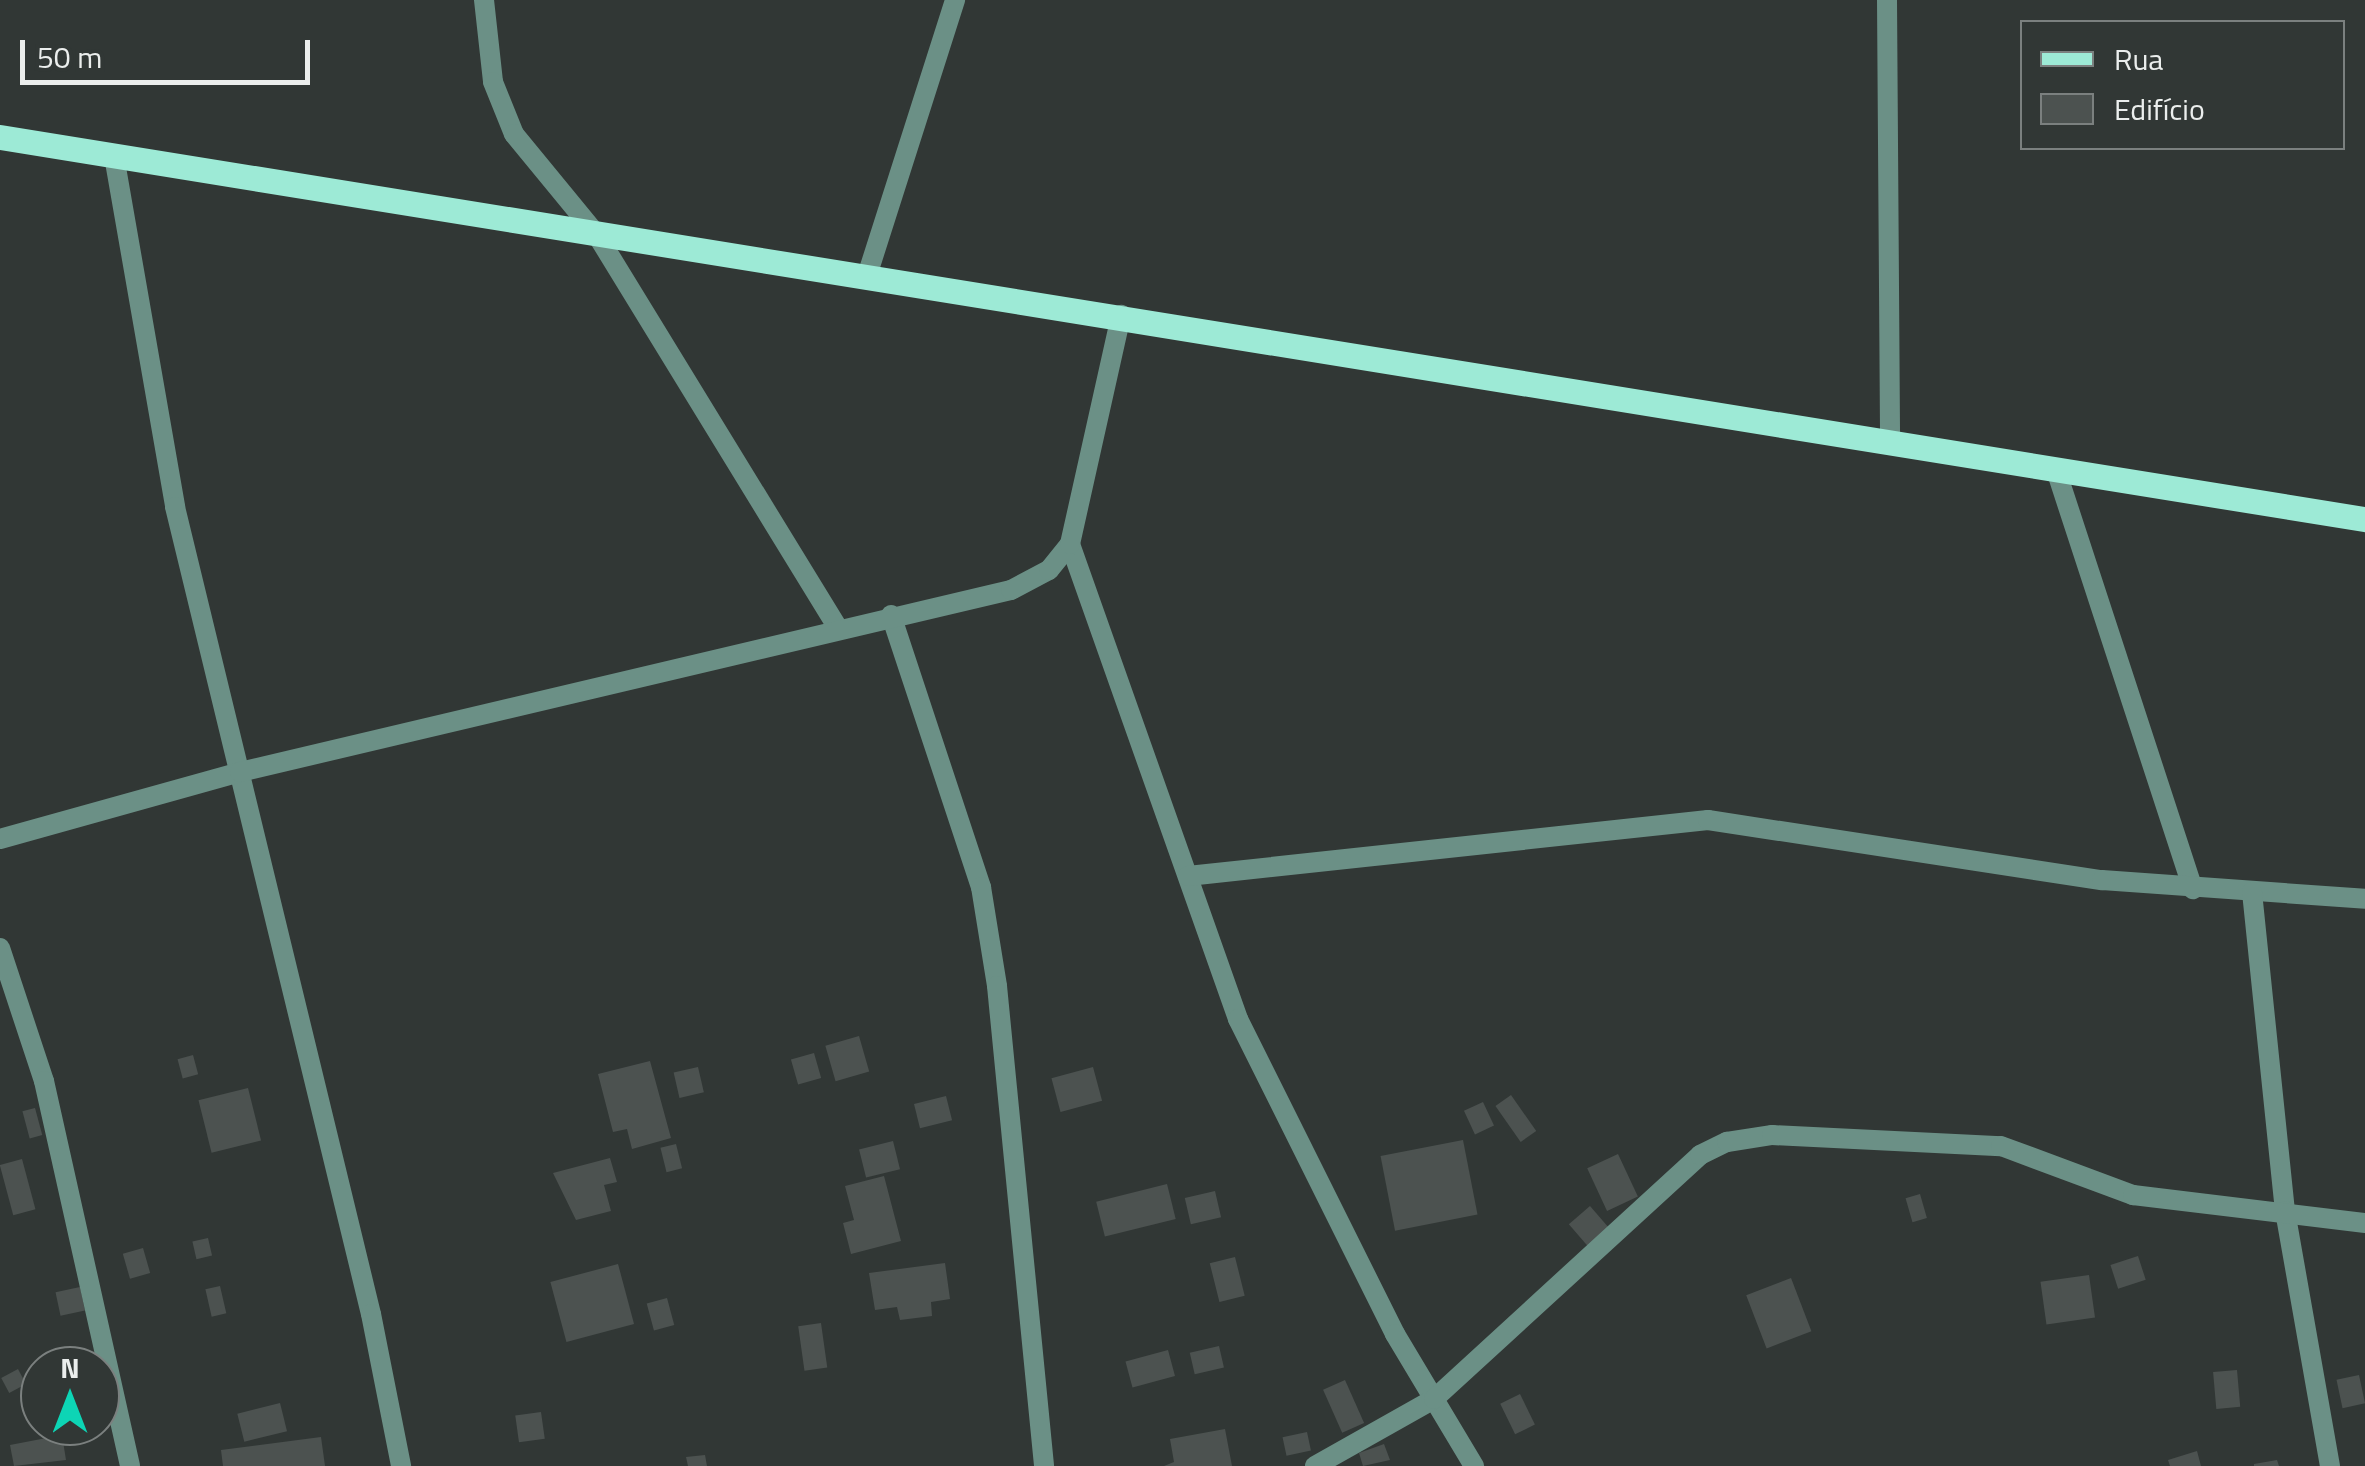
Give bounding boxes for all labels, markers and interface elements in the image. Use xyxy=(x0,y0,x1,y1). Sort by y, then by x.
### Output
scale bar xyxy=(25,20,315,82)
legend xyxy=(2020,20,2345,150)
text: 50 m xyxy=(37,34,102,80)
text: Rua xyxy=(2114,36,2163,82)
text: Edifício xyxy=(2114,86,2205,132)
north arrow xyxy=(20,1346,120,1446)
text: N xyxy=(60,1346,80,1389)

